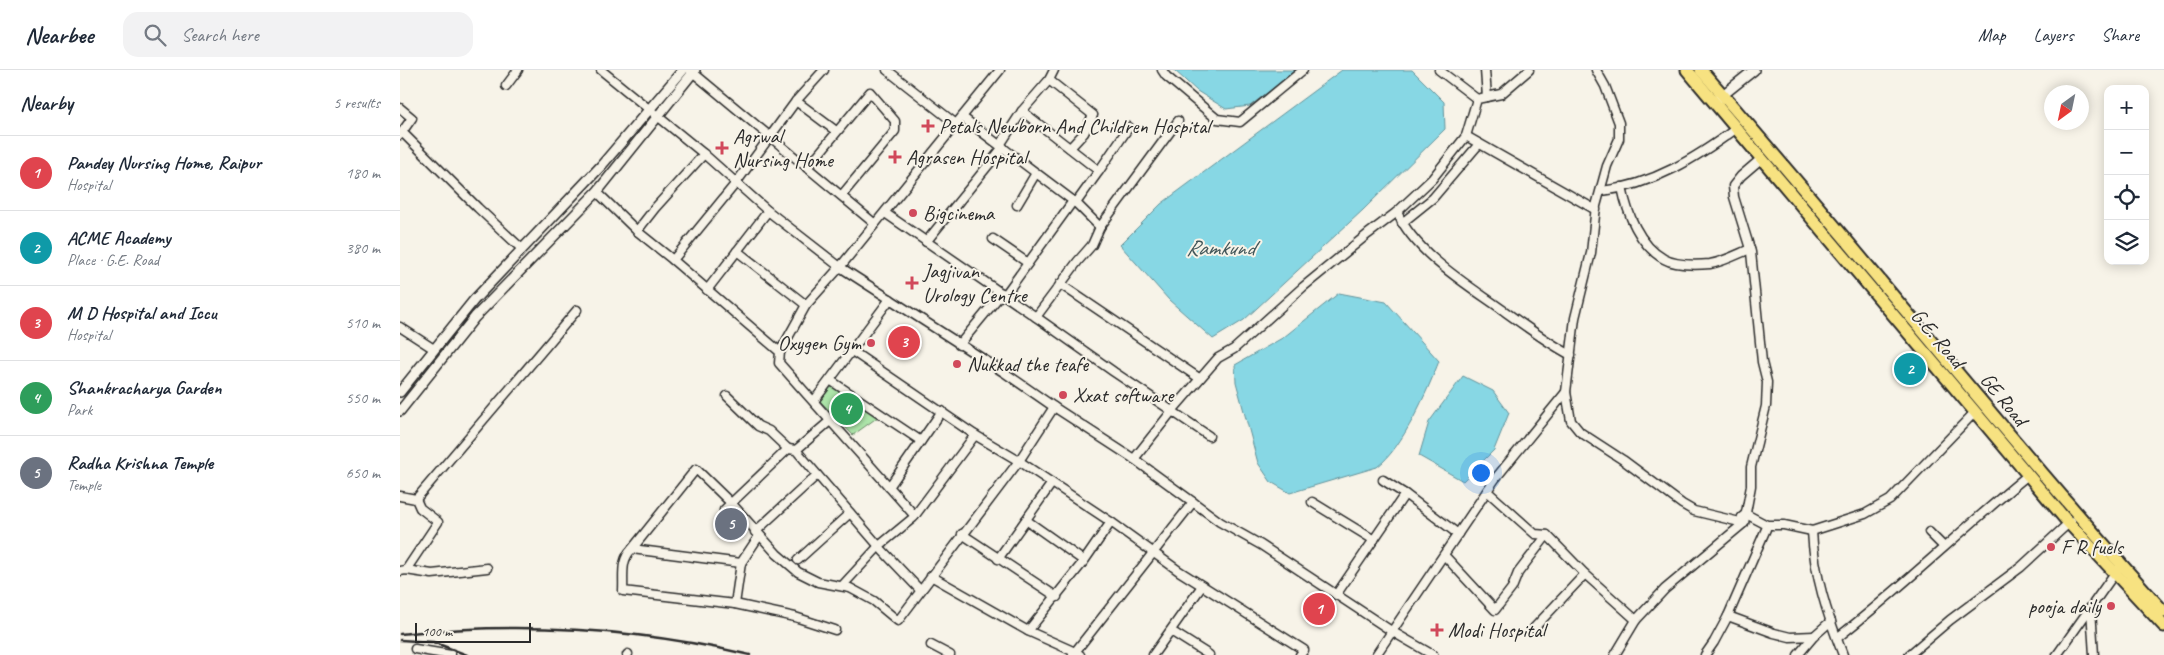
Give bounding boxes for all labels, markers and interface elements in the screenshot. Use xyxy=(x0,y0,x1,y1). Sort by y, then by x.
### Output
search box xyxy=(123,12,473,57)
text: Nearbee xyxy=(25,20,93,50)
icon: search xyxy=(141,21,169,49)
text: Search here xyxy=(181,23,259,47)
text: Map xyxy=(1978,24,2006,46)
text: Layers xyxy=(2034,24,2073,46)
text: Share xyxy=(2101,24,2139,46)
north arrow xyxy=(2044,85,2089,130)
map controls xyxy=(2104,85,2149,265)
button: + xyxy=(2104,85,2149,130)
text: Nearby xyxy=(20,90,73,116)
text: 5 results xyxy=(333,93,380,113)
place label: Petals Newborn And Children Hospital xyxy=(939,113,1213,139)
marker: Petals Newborn And Children Hospital xyxy=(921,119,935,133)
place label: Agrwal Nursing Home xyxy=(733,123,835,173)
button: − xyxy=(2104,130,2149,175)
marker: Agrwal Nursing Home xyxy=(715,141,729,155)
place label: Agrasen Hospital xyxy=(906,144,1030,170)
marker: Agrasen Hospital xyxy=(888,150,902,164)
text: Pandey Nursing Home, Raipur xyxy=(67,151,261,175)
text: 1 xyxy=(32,163,40,183)
text: 180 m xyxy=(346,163,380,183)
text: Hospital xyxy=(67,175,111,195)
button: locate xyxy=(2104,175,2149,220)
place label: Bigcinema xyxy=(923,200,996,226)
marker: Bigcinema xyxy=(907,207,919,219)
button: layers xyxy=(2104,220,2149,265)
text: ACME Academy xyxy=(67,226,170,250)
water label: Ramkund xyxy=(1186,234,1260,262)
text: 2 xyxy=(32,238,40,258)
text: 380 m xyxy=(346,238,380,258)
text: Place · G.E. Road xyxy=(67,250,159,270)
place label: Jagjivan Urology Centre xyxy=(922,258,1029,308)
marker: Jagjivan Urology Centre xyxy=(905,276,919,290)
text: M D Hospital and Iccu xyxy=(67,301,217,325)
street label: G.E. Road xyxy=(1906,303,1973,376)
text: 3 xyxy=(32,313,40,333)
text: 510 m xyxy=(346,313,380,333)
pin: 3 xyxy=(888,323,920,361)
text: Hospital xyxy=(67,325,111,345)
place label: Oxygen Gym xyxy=(778,330,862,356)
marker: Oxygen Gym xyxy=(865,337,877,349)
pin: 2 xyxy=(1894,350,1926,388)
place label: Nukkad the teafe xyxy=(967,351,1089,377)
marker: Nukkad the teafe xyxy=(951,358,963,370)
street label: GE Road xyxy=(1975,367,2036,434)
text: Shankracharya Garden xyxy=(67,376,221,400)
place label: Xxat software xyxy=(1073,382,1175,408)
text: 4 xyxy=(32,388,40,408)
text: 550 m xyxy=(346,388,380,408)
marker: Xxat software xyxy=(1057,389,1069,401)
pin: 4 xyxy=(831,390,863,428)
text: Park xyxy=(67,400,92,420)
text: Radha Krishna Temple xyxy=(67,451,213,475)
your location xyxy=(1468,460,1494,486)
text: 5 xyxy=(33,463,39,483)
text: 650 m xyxy=(346,463,380,483)
text: Temple xyxy=(67,475,101,495)
pin: 5 xyxy=(715,505,747,543)
place label: F R fuels xyxy=(2061,534,2124,560)
marker: F R fuels xyxy=(2045,541,2057,553)
pin: 1 xyxy=(1303,590,1335,628)
place label: pooja daily xyxy=(2028,593,2103,619)
marker: pooja daily xyxy=(2105,600,2117,612)
place label: Modi Hospital xyxy=(1448,617,1548,643)
scale bar xyxy=(415,620,531,643)
text: 100 m xyxy=(422,623,452,640)
marker: Modi Hospital xyxy=(1430,623,1444,637)

